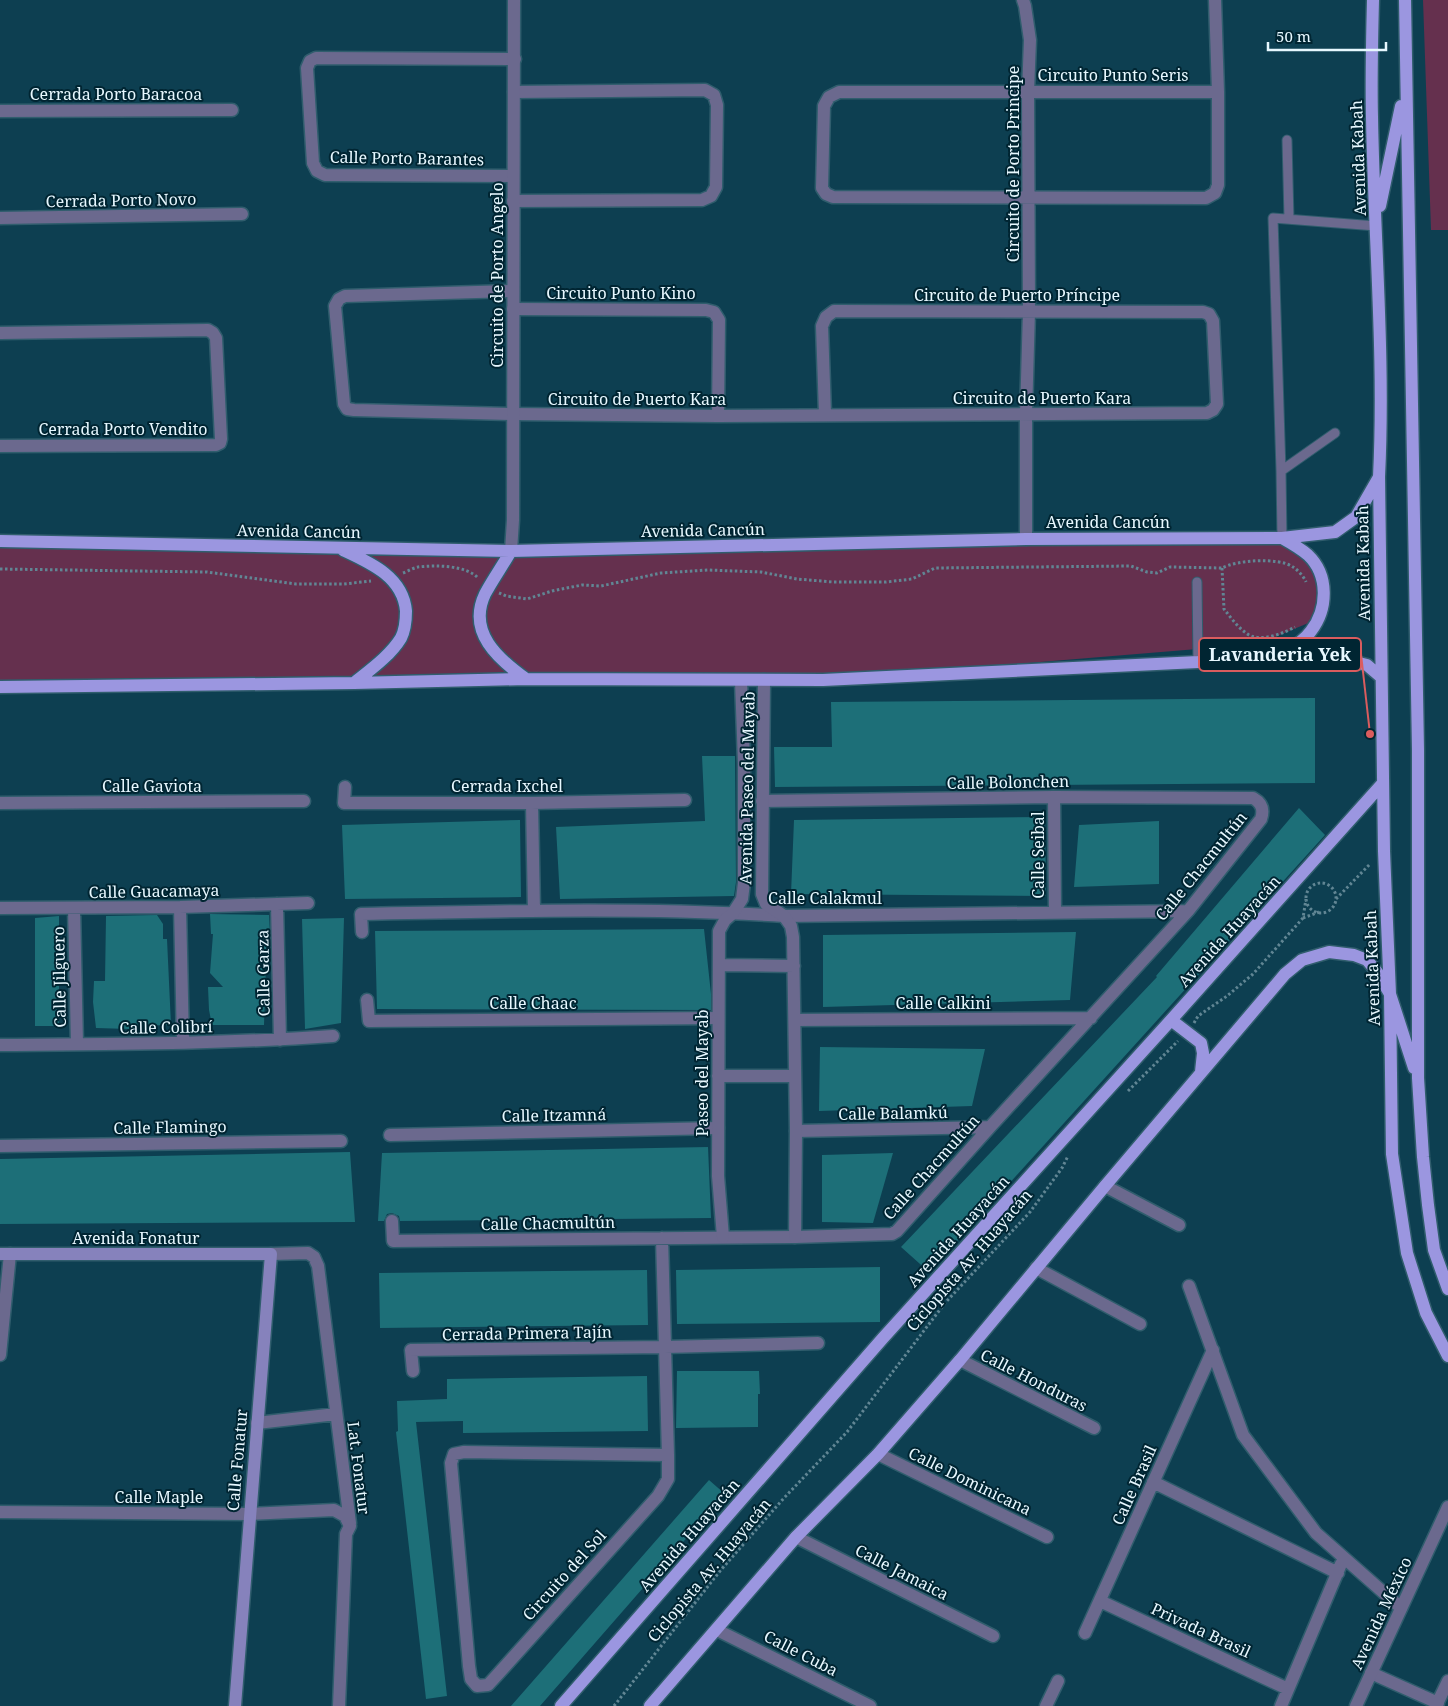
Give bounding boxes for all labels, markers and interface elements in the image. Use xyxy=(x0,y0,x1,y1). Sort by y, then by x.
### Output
scale bar xyxy=(1268,20,1386,52)
text: 50 m xyxy=(1276,26,1311,46)
street label: Circuito Punto Seris xyxy=(1038,64,1188,86)
street label: Circuito de Porto Principe xyxy=(1002,66,1024,262)
street label: Cerrada Porto Baracoa xyxy=(30,83,202,105)
street label: Avenida Kabah xyxy=(1345,100,1371,216)
street label: Calle Porto Barantes xyxy=(330,146,484,170)
street label: Circuito de Porto Angelo xyxy=(486,182,508,368)
street label: Cerrada Porto Novo xyxy=(46,188,196,212)
street label: Circuito Punto Kino xyxy=(546,282,696,304)
street label: Circuito de Puerto Príncipe xyxy=(914,284,1120,306)
street label: Circuito de Puerto Kara xyxy=(953,387,1131,409)
street label: Circuito de Puerto Kara xyxy=(548,388,726,410)
street label: Cerrada Porto Vendito xyxy=(38,418,208,440)
street label: Avenida Kabah xyxy=(1351,505,1375,621)
street label: Avenida Cancún xyxy=(1046,511,1170,533)
street label: Avenida Cancún xyxy=(641,518,765,542)
street label: Avenida Cancún xyxy=(237,519,361,543)
callout: Lavanderia Yek xyxy=(1199,638,1361,671)
text: Lavanderia Yek xyxy=(1209,642,1352,666)
street label: Avenida Paseo del Mayab xyxy=(734,691,760,885)
street label: Calle Bolonchen xyxy=(947,770,1069,794)
street label: Calle Gaviota xyxy=(102,775,202,797)
street label: Cerrada Ixchel xyxy=(451,775,563,797)
street label: Calle Chacmultún xyxy=(1150,807,1252,925)
street label: Calle Seibal xyxy=(1027,811,1049,899)
street label: Avenida Huayacán xyxy=(1173,870,1285,992)
street label: Calle Guacamaya xyxy=(88,879,220,903)
street label: Calle Calakmul xyxy=(768,887,882,909)
street label: Avenida Kabah xyxy=(1359,910,1385,1026)
street label: Calle Jilguero xyxy=(47,926,71,1028)
street label: Calle Garza xyxy=(251,930,275,1016)
street label: Calle Chaac xyxy=(489,992,577,1014)
street label: Calle Calkini xyxy=(895,992,991,1014)
street label: Paseo del Mayab xyxy=(691,1010,713,1136)
street label: Calle Colibrí xyxy=(119,1015,213,1039)
street label: Calle Balamkú xyxy=(838,1101,948,1125)
street label: Calle Itzamná xyxy=(502,1103,606,1127)
street label: Calle Chacmultún xyxy=(878,1110,984,1224)
street label: Calle Flamingo xyxy=(113,1115,227,1139)
street label: Avenida Huayacán xyxy=(902,1170,1014,1292)
street label: Ciclopista Av. Huayacán xyxy=(901,1184,1037,1336)
street label: Calle Chacmultún xyxy=(480,1211,616,1235)
street label: Avenida Fonatur xyxy=(72,1227,200,1249)
street label: Cerrada Primera Tajín xyxy=(442,1321,612,1345)
street label: Calle Honduras xyxy=(977,1344,1091,1416)
street label: Calle Fonatur xyxy=(222,1408,252,1512)
street label: Lat. Fonatur xyxy=(342,1420,376,1516)
street label: Calle Brasil xyxy=(1107,1441,1161,1529)
street label: Calle Dominicana xyxy=(905,1442,1035,1520)
street label: Avenida Huayacán xyxy=(634,1474,744,1596)
street label: Calle Maple xyxy=(115,1486,203,1508)
street label: Ciclopista Av. Huayacán xyxy=(642,1493,776,1647)
street label: Circuito del Sol xyxy=(517,1525,611,1625)
street label: Calle Jamaica xyxy=(851,1539,953,1605)
street label: Avenida México xyxy=(1345,1553,1417,1673)
street label: Privada Brasil xyxy=(1148,1597,1254,1663)
street label: Calle Cuba xyxy=(760,1625,842,1681)

